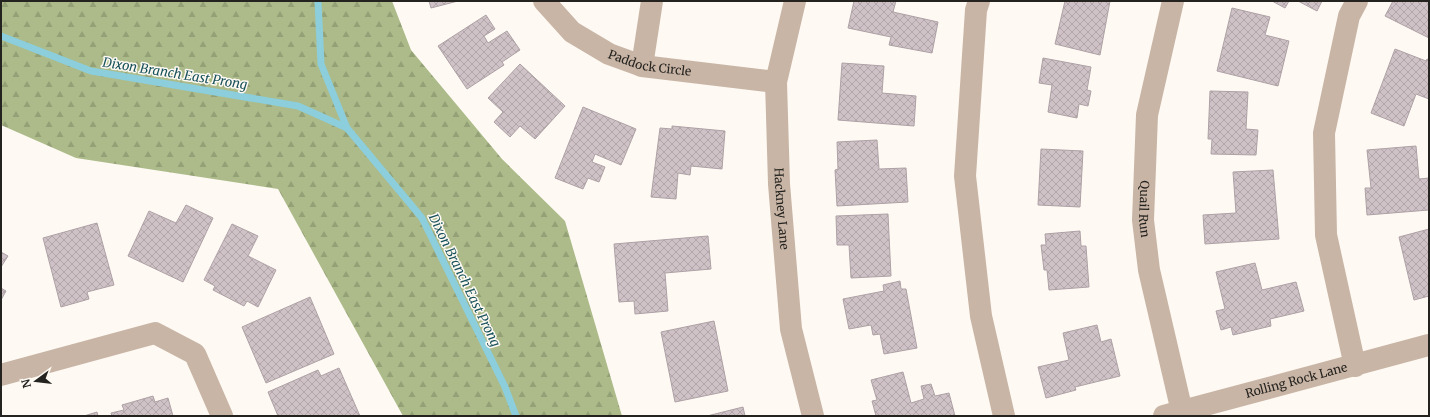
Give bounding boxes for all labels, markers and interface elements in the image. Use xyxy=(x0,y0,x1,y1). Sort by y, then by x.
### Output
street label: Paddock Circle xyxy=(606,46,692,79)
water label: Dixon Branch East Prong xyxy=(100,54,248,93)
street label: Hackney Lane xyxy=(772,167,792,250)
street label: Quail Run xyxy=(1136,180,1153,238)
water label: Dixon Branch East Prong xyxy=(424,210,504,350)
street label: Rolling Rock Lane xyxy=(1244,359,1349,401)
north arrow xyxy=(16,361,56,401)
text: N xyxy=(18,377,34,390)

